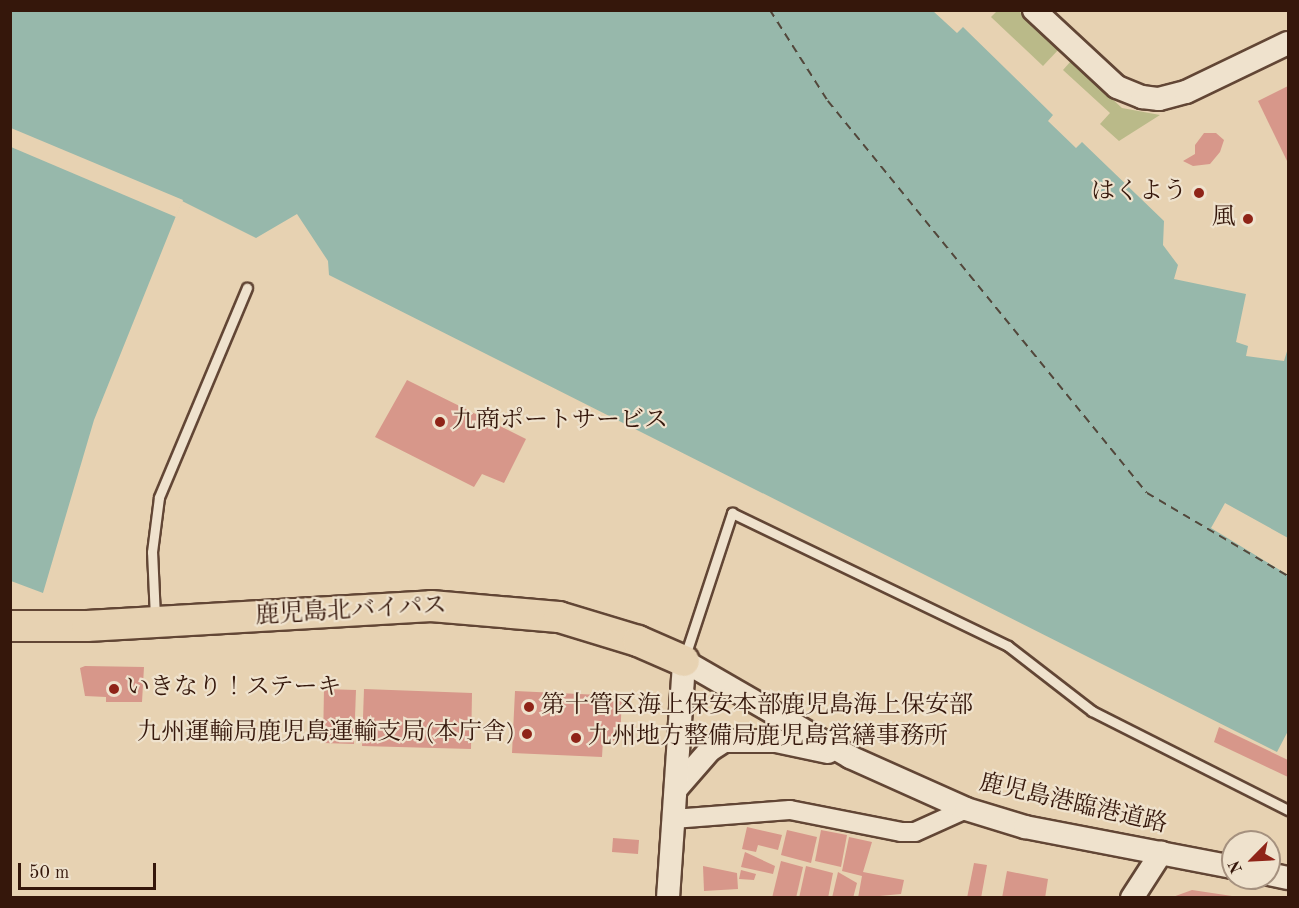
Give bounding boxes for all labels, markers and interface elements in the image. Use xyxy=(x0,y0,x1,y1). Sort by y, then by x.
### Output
place label: はくよう xyxy=(1091,179,1187,207)
marker: はくよう xyxy=(1192,186,1206,200)
place label: 風 xyxy=(1212,205,1236,233)
marker: 風 xyxy=(1241,212,1255,226)
place label: 九商ポートサービス xyxy=(452,408,668,436)
marker: 九商ポートサービス xyxy=(433,415,447,429)
street label: 鹿児島北バイパス xyxy=(254,593,448,631)
place label: いきなり！ステーキ xyxy=(126,675,342,703)
marker: いきなり！ステーキ xyxy=(107,682,121,696)
place label: 第十管区海上保安本部鹿児島海上保安部 xyxy=(541,693,973,721)
marker: 第十管区海上保安本部鹿児島海上保安部 xyxy=(522,700,536,714)
place label: 九州運輸局鹿児島運輸支局(本庁舎) xyxy=(137,720,515,748)
place label: 九州地方整備局鹿児島営繕事務所 xyxy=(588,724,948,752)
marker: 九州運輸局鹿児島運輸支局(本庁舎) xyxy=(520,727,534,741)
marker: 九州地方整備局鹿児島営繕事務所 xyxy=(569,731,583,745)
street label: 鹿児島港臨港道路 xyxy=(976,769,1170,841)
north arrow xyxy=(1221,830,1281,890)
scale bar xyxy=(21,851,159,889)
text: N xyxy=(1227,858,1246,875)
text: 50 m xyxy=(29,864,69,882)

